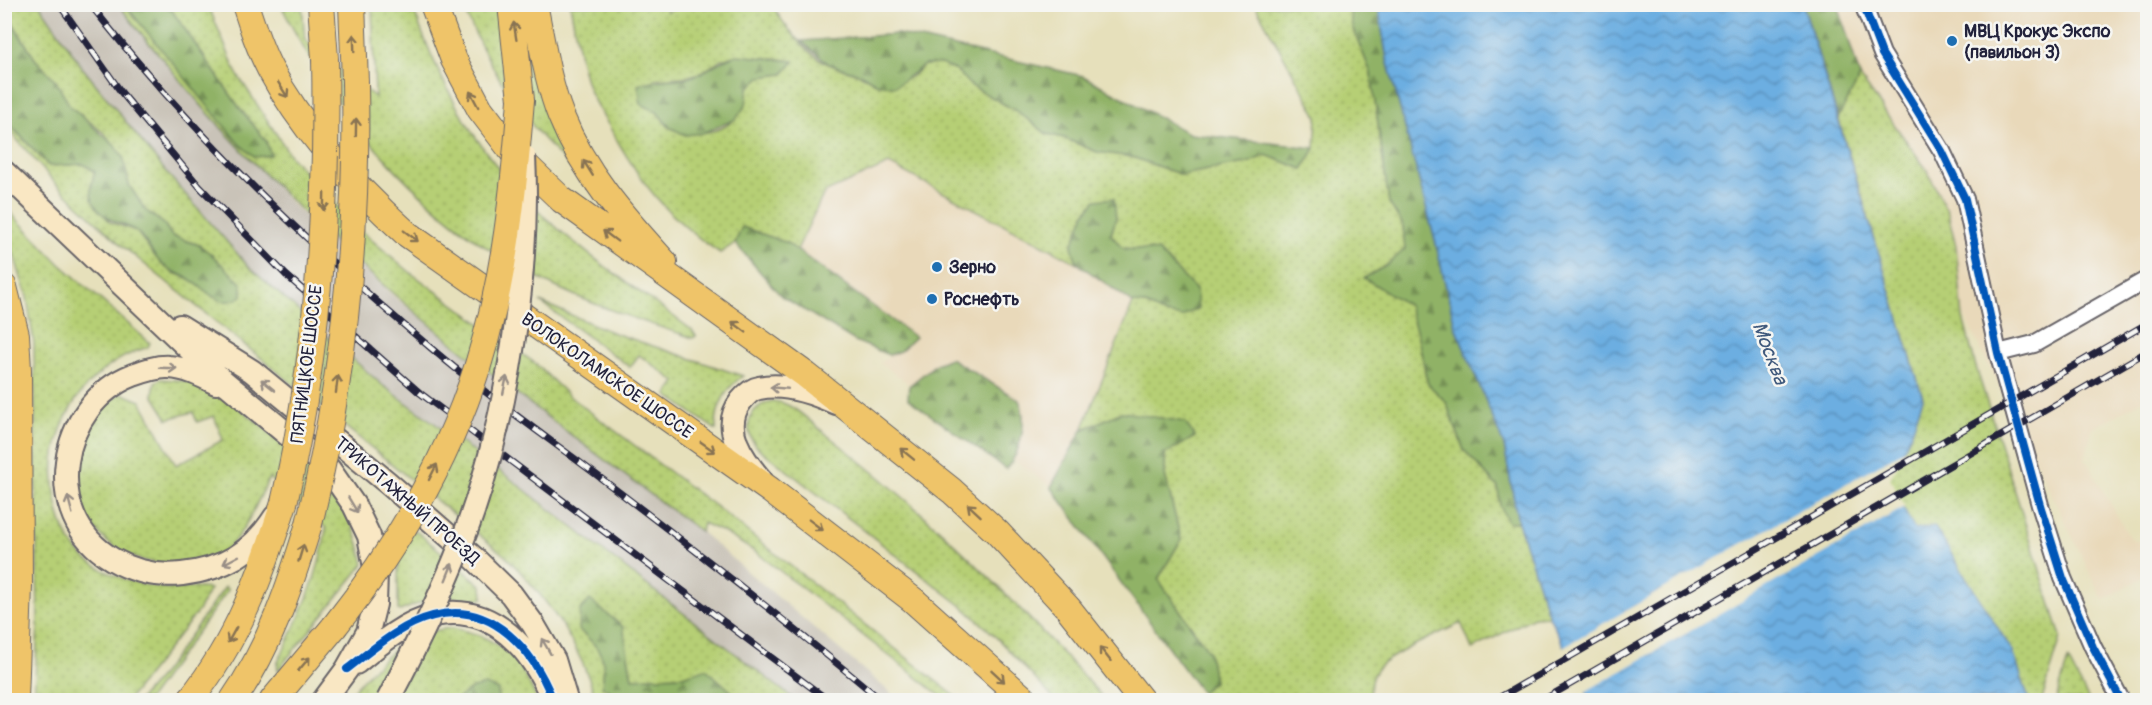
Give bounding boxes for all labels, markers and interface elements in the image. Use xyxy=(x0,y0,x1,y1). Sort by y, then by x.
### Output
place label: МВЦ Крокус Экспо (павильон 3) xyxy=(1964,20,2111,64)
one-way arrow xyxy=(510,22,521,41)
one-way arrow xyxy=(349,34,360,54)
marker: МВЦ Крокус Экспо (павильон 3) xyxy=(1945,34,1959,48)
one-way arrow xyxy=(277,81,289,98)
one-way arrow xyxy=(468,90,479,108)
one-way arrow xyxy=(350,118,361,138)
one-way arrow xyxy=(581,160,593,177)
one-way arrow xyxy=(318,191,330,211)
one-way arrow xyxy=(402,230,418,243)
one-way arrow xyxy=(602,230,618,243)
place label: Зерно xyxy=(949,256,996,279)
marker: Зерно xyxy=(930,260,944,274)
street label: ПЯТНИЦКОЕ ШОССЕ xyxy=(286,284,328,444)
place label: Роснефть xyxy=(944,288,1020,311)
marker: Роснефть xyxy=(925,292,939,306)
street label: ВОЛОКОЛАМСКОЕ ШОССЕ xyxy=(516,308,698,444)
water label: Москва xyxy=(1747,318,1794,389)
one-way arrow xyxy=(731,321,747,334)
one-way arrow xyxy=(158,363,177,374)
one-way arrow xyxy=(331,375,342,395)
one-way arrow xyxy=(500,376,511,396)
one-way arrow xyxy=(260,378,276,391)
one-way arrow xyxy=(769,382,789,393)
street label: ТРИКОТАЖНЫЙ ПРОЕЗД xyxy=(330,432,485,571)
one-way arrow xyxy=(700,441,716,453)
one-way arrow xyxy=(899,447,915,460)
one-way arrow xyxy=(428,463,440,481)
one-way arrow xyxy=(64,496,76,515)
one-way arrow xyxy=(348,496,360,513)
one-way arrow xyxy=(966,503,981,518)
one-way arrow xyxy=(808,519,824,532)
one-way arrow xyxy=(296,543,307,562)
one-way arrow xyxy=(223,554,240,566)
one-way arrow xyxy=(444,563,455,581)
one-way arrow xyxy=(226,626,238,643)
one-way arrow xyxy=(539,638,551,655)
one-way arrow xyxy=(1098,647,1111,663)
one-way arrow xyxy=(297,656,310,672)
one-way arrow xyxy=(990,669,1005,683)

